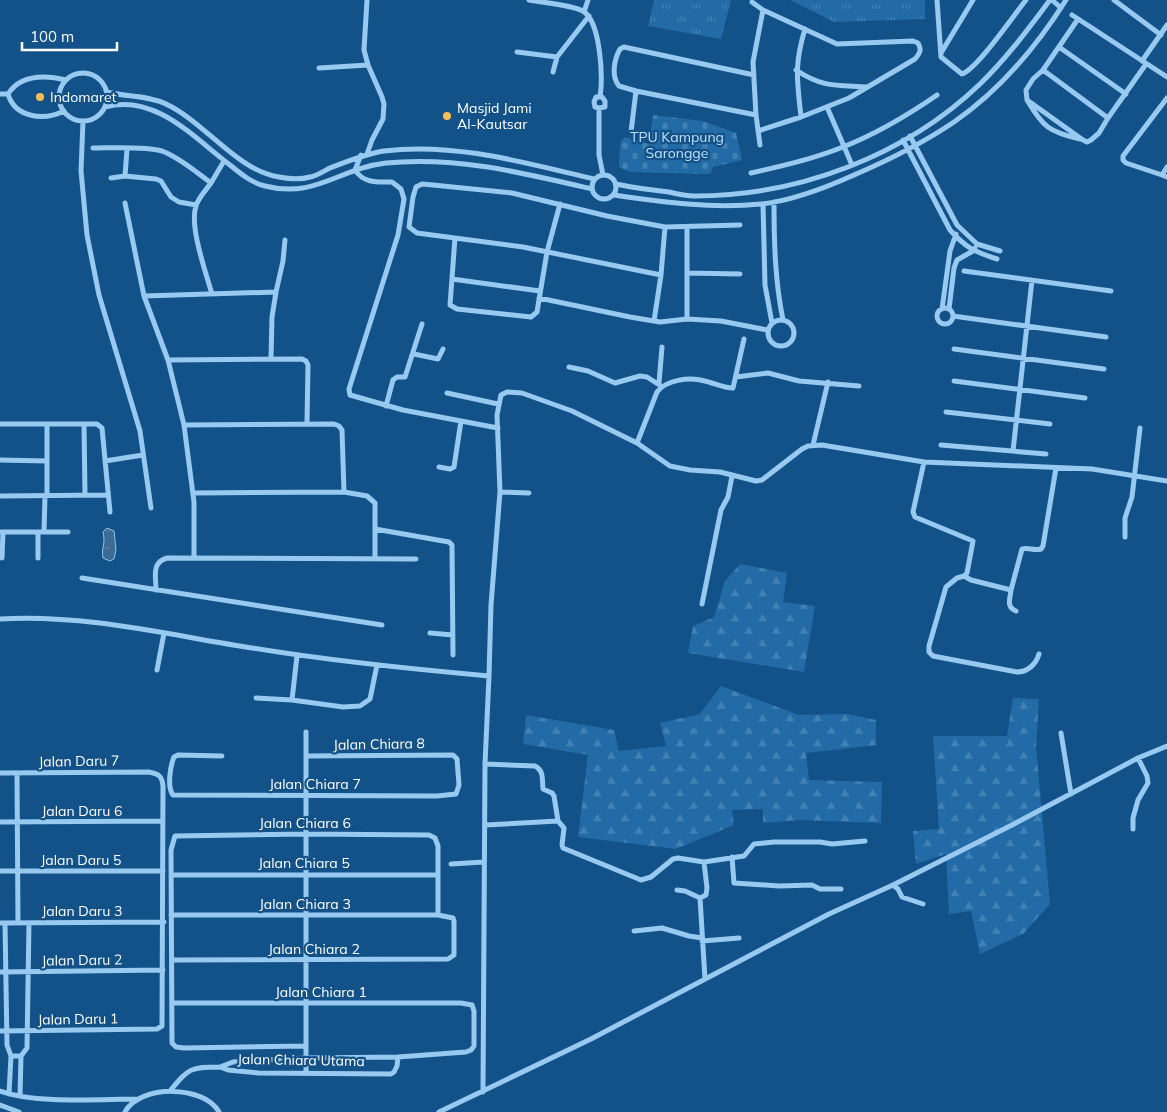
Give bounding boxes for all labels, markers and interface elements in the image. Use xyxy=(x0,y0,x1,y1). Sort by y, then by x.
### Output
scale bar xyxy=(22,20,118,52)
text: 100 m xyxy=(30,27,74,46)
place label: Indomaret xyxy=(50,88,117,106)
marker: Indomaret xyxy=(34,91,46,103)
place label: Masjid Jami Al-Kautsar xyxy=(457,99,532,133)
marker: Masjid Jami Al-Kautsar xyxy=(441,110,453,122)
park label: TPU Kampung Sarongge xyxy=(630,128,724,162)
street label: Jalan Chiara 8 xyxy=(333,734,425,754)
street label: Jalan Daru 7 xyxy=(39,751,119,771)
street label: Jalan Chiara 7 xyxy=(269,775,361,793)
street label: Jalan Daru 6 xyxy=(42,802,122,820)
street label: Jalan Chiara 6 xyxy=(259,814,351,832)
street label: Jalan Daru 5 xyxy=(41,851,121,869)
street label: Jalan Chiara 5 xyxy=(258,854,350,872)
street label: Jalan Chiara 3 xyxy=(259,895,351,913)
street label: Jalan Daru 3 xyxy=(42,902,122,920)
street label: Jalan Chiara 2 xyxy=(268,940,360,958)
street label: Jalan Daru 2 xyxy=(42,950,122,970)
street label: Jalan Chiara 1 xyxy=(275,983,367,1001)
street label: Jalan Daru 1 xyxy=(38,1009,118,1029)
street label: Jalan Chiara Utama xyxy=(237,1050,365,1070)

